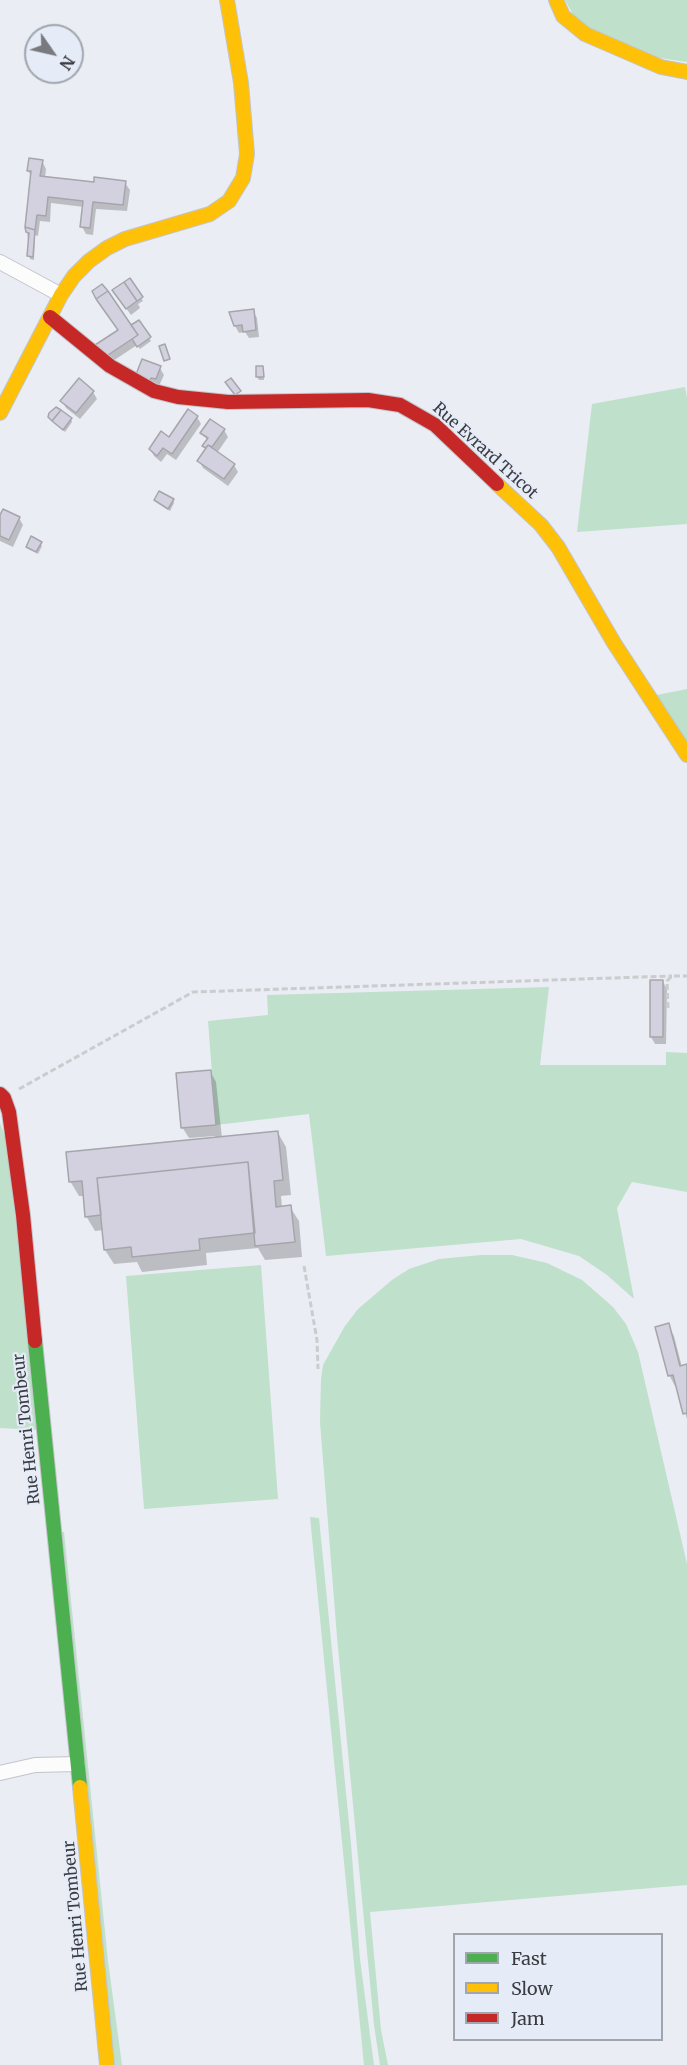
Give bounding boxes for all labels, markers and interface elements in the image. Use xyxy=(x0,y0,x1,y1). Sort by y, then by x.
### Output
north arrow xyxy=(24,24,84,84)
text: N xyxy=(55,52,79,74)
street label: Rue Evrard Tricot xyxy=(429,399,541,503)
street label: Rue Henri Tombeur xyxy=(10,1352,44,1506)
street label: Rue Henri Tombeur xyxy=(60,1840,92,1992)
legend xyxy=(453,1933,663,2041)
text: Fast xyxy=(511,1947,547,1970)
text: Slow xyxy=(511,1977,553,2000)
text: Jam xyxy=(511,2007,545,2030)

